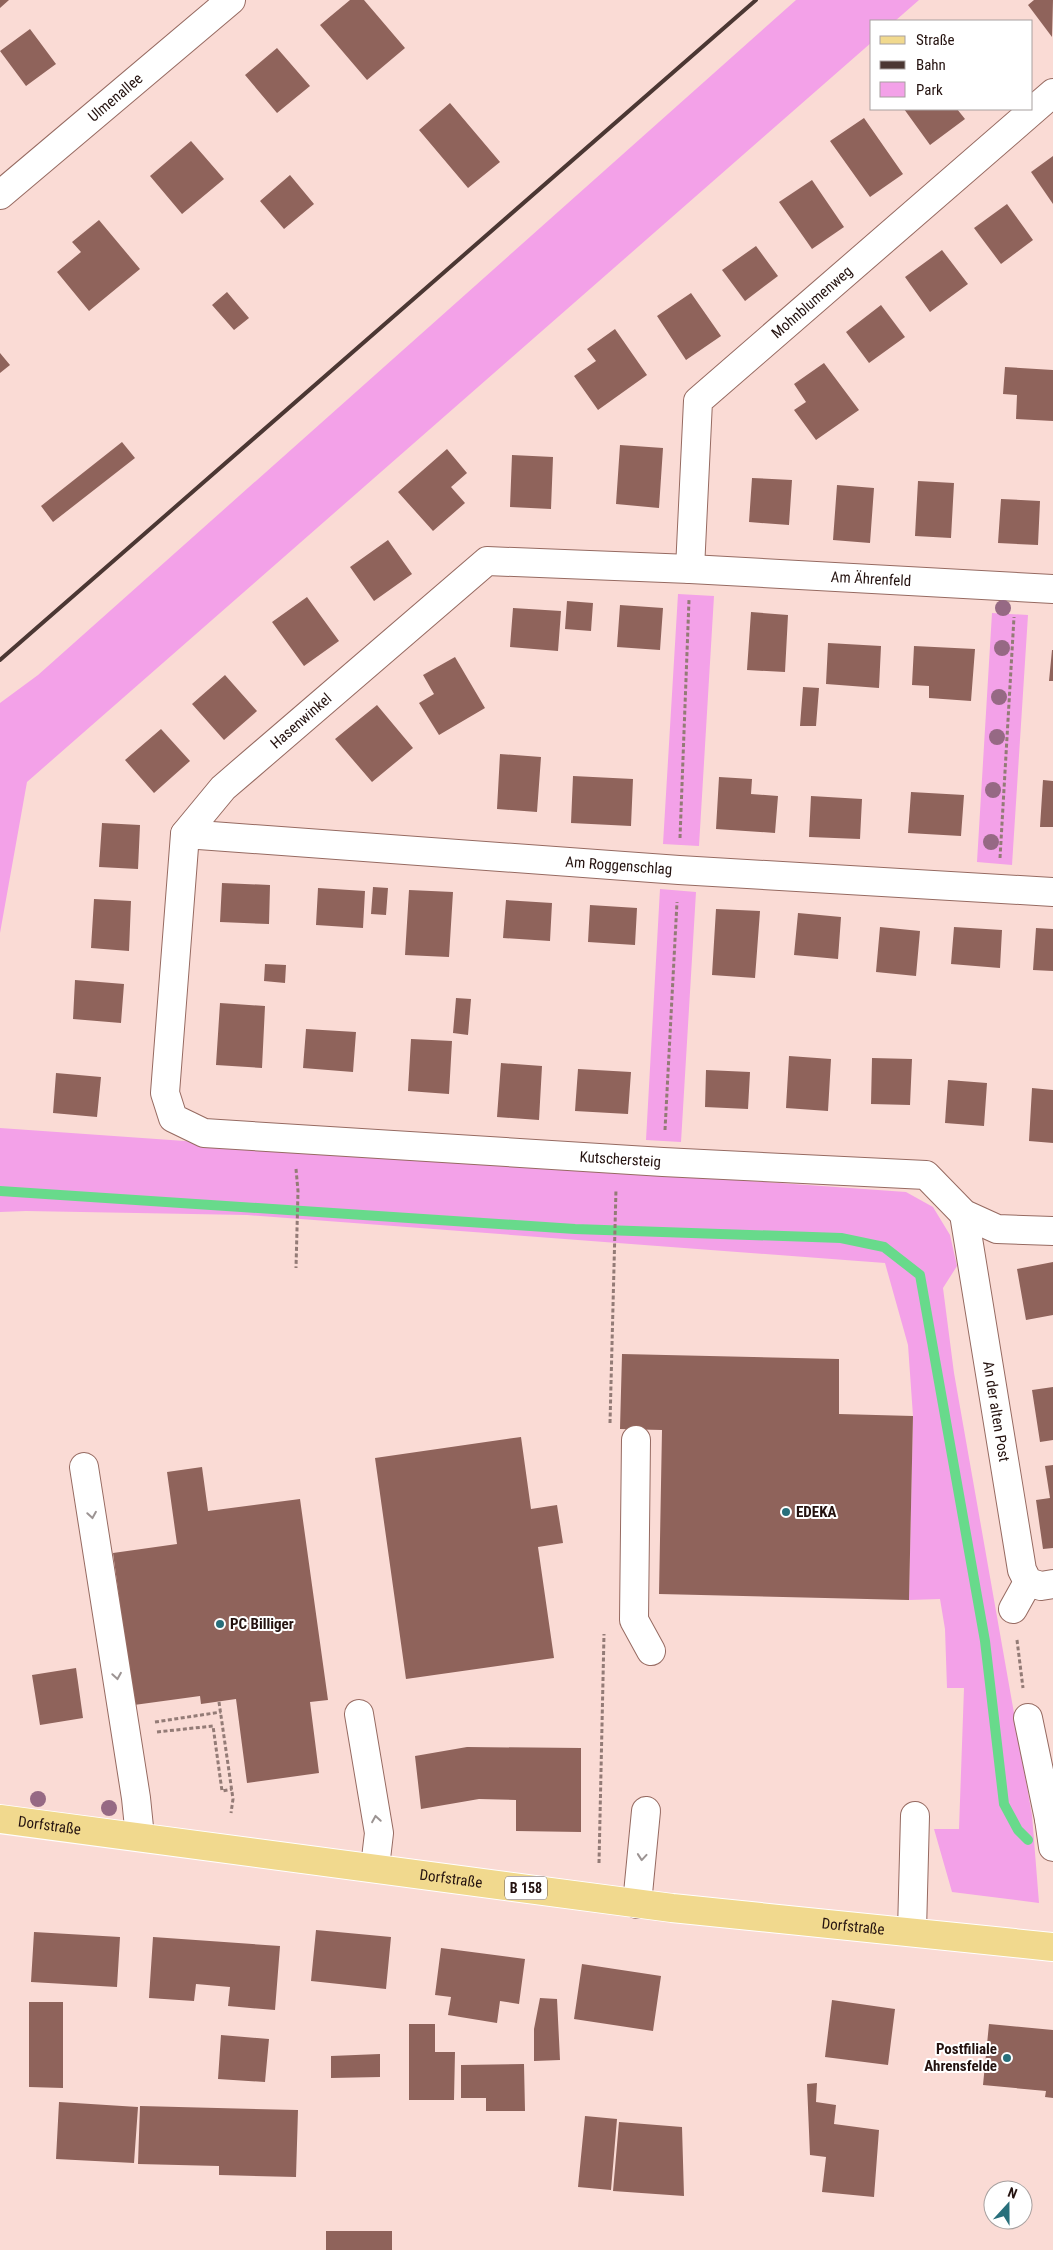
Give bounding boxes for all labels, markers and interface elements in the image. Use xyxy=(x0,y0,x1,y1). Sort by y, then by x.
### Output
legend xyxy=(870,20,1033,110)
text: Straße xyxy=(916,31,955,49)
text: Bahn xyxy=(916,56,946,74)
street label: Ulmenallee xyxy=(85,70,146,126)
text: Park xyxy=(916,81,943,99)
street label: Mohnblumenweg xyxy=(768,262,856,342)
street label: Am Ährenfeld xyxy=(830,568,912,590)
street label: Hasenwinkel xyxy=(267,690,335,752)
street label: Am Roggenschlag xyxy=(565,853,673,878)
street label: Kutschersteig xyxy=(579,1148,661,1171)
street label: An der alten Post xyxy=(979,1360,1013,1463)
place label: EDEKA xyxy=(796,1503,836,1521)
marker: EDEKA xyxy=(780,1506,792,1518)
one-way arrow xyxy=(86,1511,96,1520)
place label: PC Billiger xyxy=(230,1615,294,1633)
marker: PC Billiger xyxy=(214,1618,226,1630)
one-way arrow xyxy=(111,1672,122,1680)
street label: Dorfstraße xyxy=(17,1812,82,1839)
one-way arrow xyxy=(372,1814,382,1823)
one-way arrow xyxy=(636,1854,647,1862)
street label: Dorfstraße xyxy=(419,1866,484,1892)
road number: B 158 xyxy=(505,1876,547,1900)
street label: Dorfstraße xyxy=(821,1914,886,1939)
place label: Postfiliale Ahrensfelde xyxy=(924,2040,997,2075)
marker: Postfiliale Ahrensfelde xyxy=(1001,2052,1013,2064)
north arrow xyxy=(983,2180,1033,2230)
text: N xyxy=(1006,2184,1020,2202)

